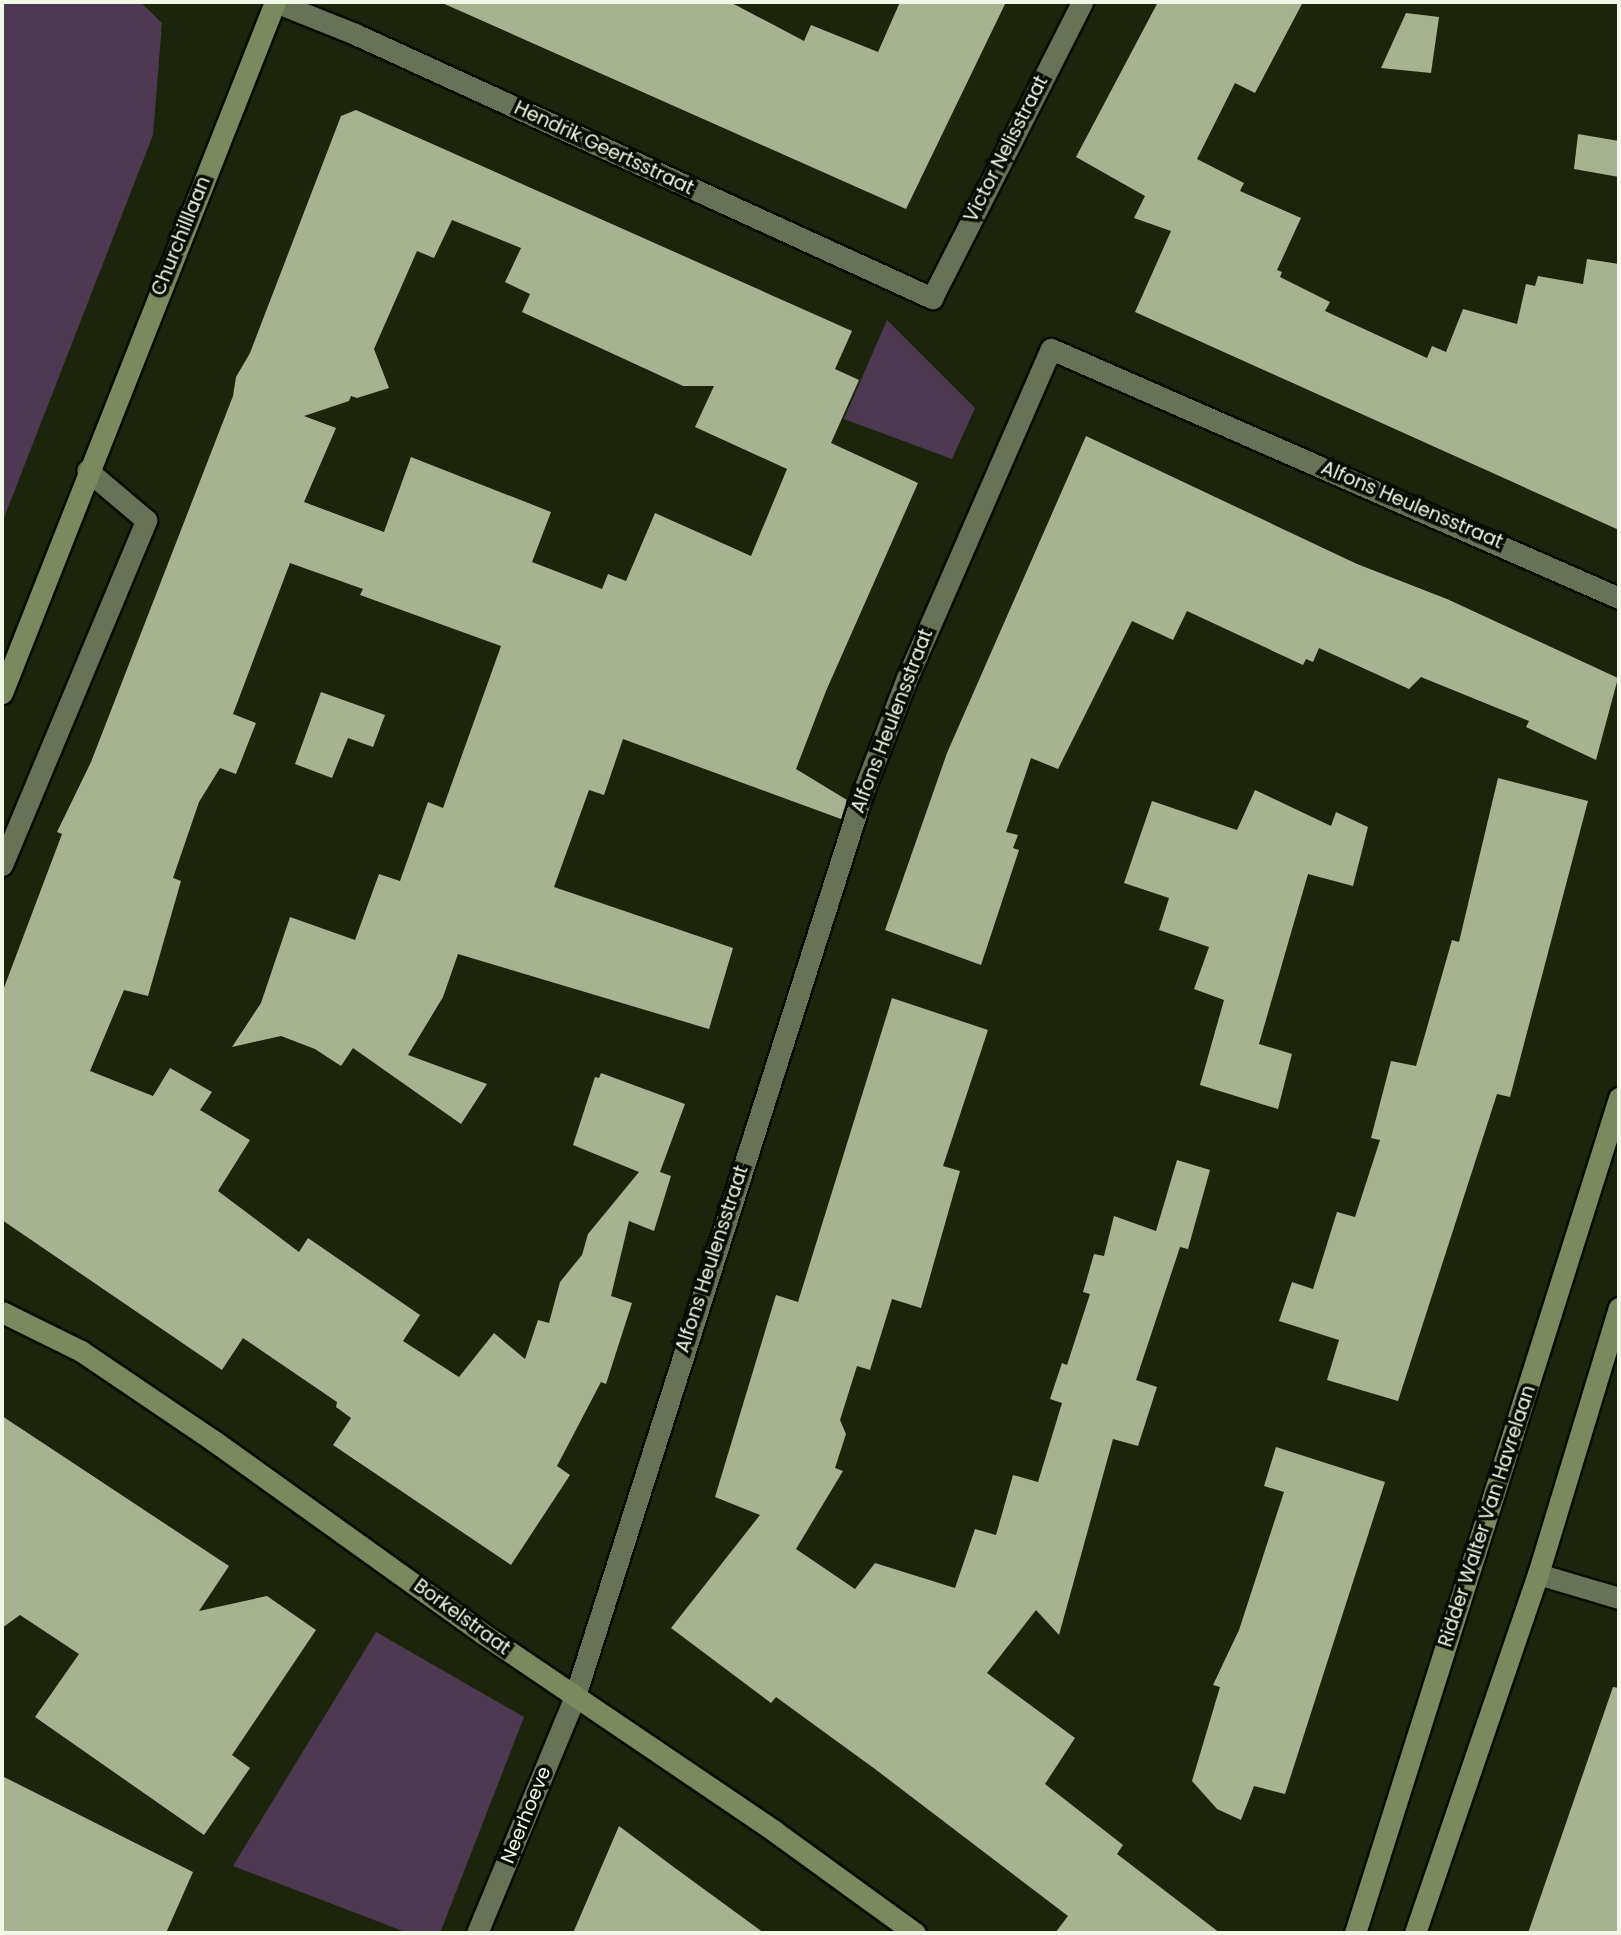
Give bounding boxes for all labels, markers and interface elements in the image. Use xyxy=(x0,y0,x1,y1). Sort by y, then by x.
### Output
street label: Victor Nelisstraat xyxy=(959,72,1053,226)
street label: Hendrik Geertsstraat xyxy=(511,96,697,200)
street label: Churchilllaan xyxy=(147,173,215,299)
street label: Alfons Heulensstraat xyxy=(1318,456,1506,554)
street label: Alfons Heulensstraat xyxy=(846,626,938,816)
street label: Alfons Heulensstraat xyxy=(671,1163,753,1355)
street label: Ridder Walter Van Havrelaan xyxy=(1434,1382,1540,1650)
street label: Borkelstraat xyxy=(409,1574,515,1660)
street label: Neerhoeve xyxy=(496,1763,556,1867)

